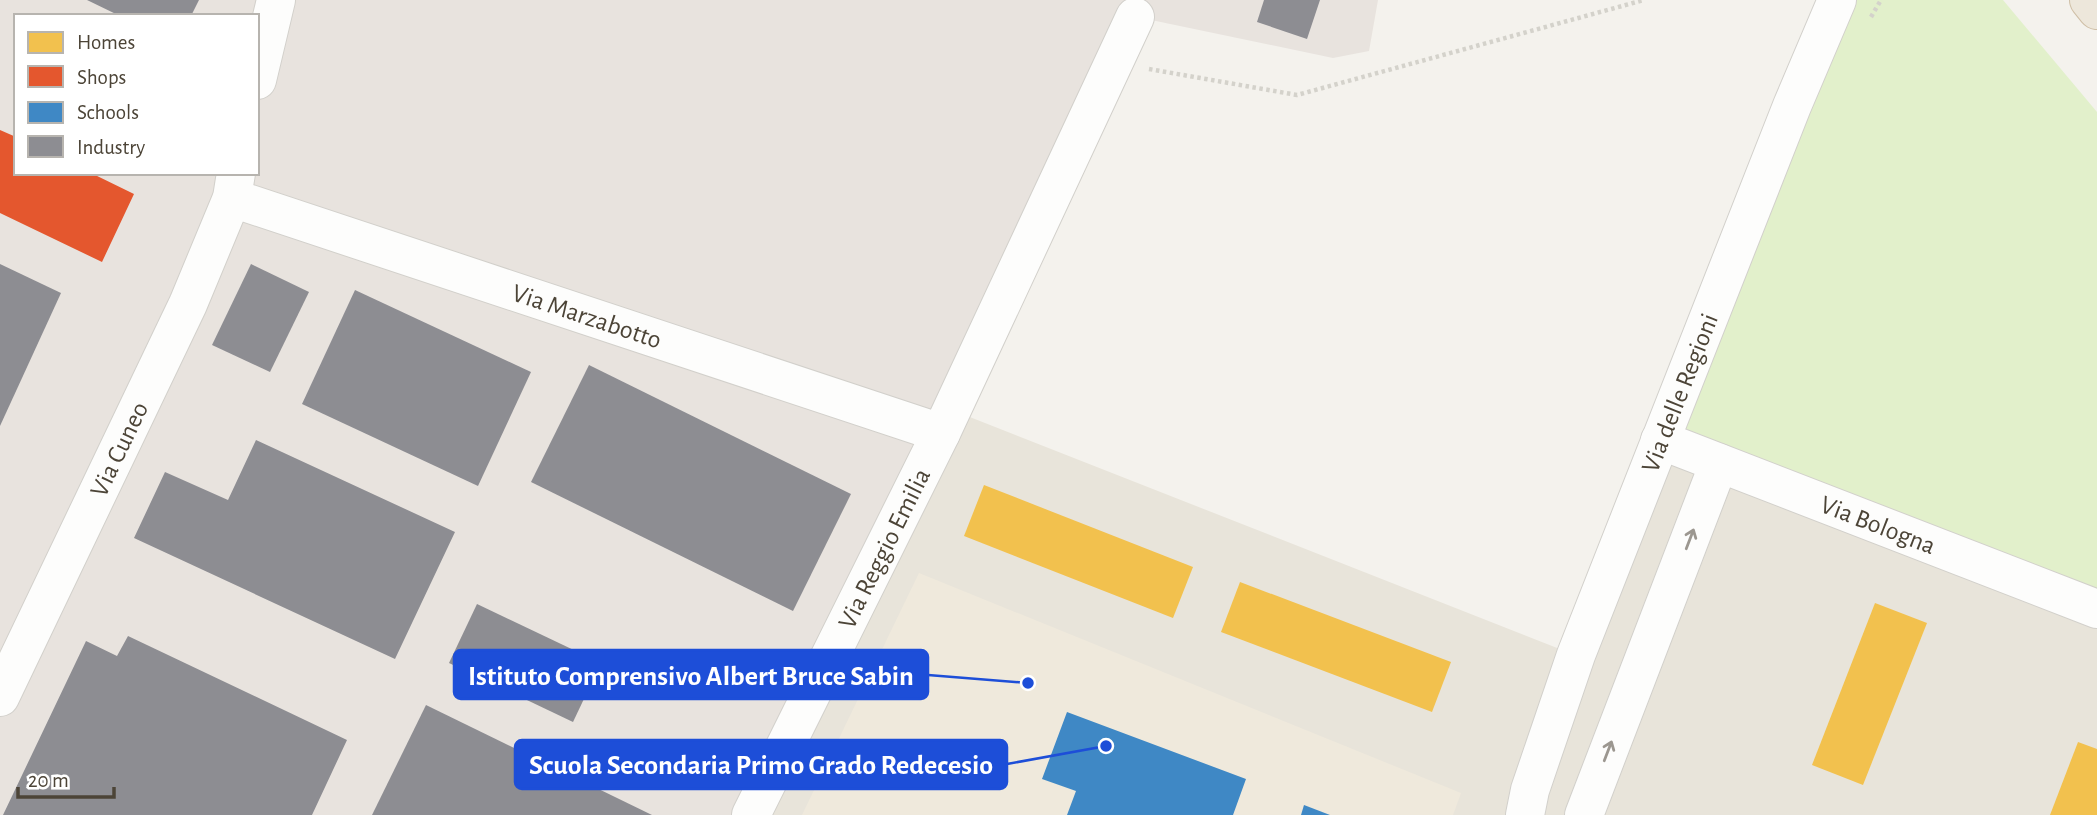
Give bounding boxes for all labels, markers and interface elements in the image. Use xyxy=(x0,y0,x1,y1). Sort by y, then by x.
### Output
legend xyxy=(14,14,259,175)
text: Homes xyxy=(77,32,135,53)
text: Shops xyxy=(77,67,126,88)
text: Schools xyxy=(77,102,139,123)
text: Industry xyxy=(77,137,145,158)
street label: Via Marzabotto xyxy=(509,280,665,353)
street label: Via delle Regioni xyxy=(1637,310,1723,476)
street label: Via Cuneo xyxy=(86,398,153,501)
street label: Via Reggio Emilia xyxy=(834,464,935,633)
street label: Via Bologna xyxy=(1817,491,1939,559)
one-way arrow xyxy=(1684,528,1697,550)
callout: Istituto Comprensivo Albert Bruce Sabin xyxy=(454,650,928,699)
text: Istituto Comprensivo Albert Bruce Sabin xyxy=(468,663,914,691)
callout: Scuola Secondaria Primo Grado Redecesio xyxy=(515,740,1007,789)
one-way arrow xyxy=(1603,741,1616,763)
text: Scuola Secondaria Primo Grado Redecesio xyxy=(529,752,993,780)
scale bar xyxy=(18,756,114,800)
text: 20 m xyxy=(28,770,69,791)

